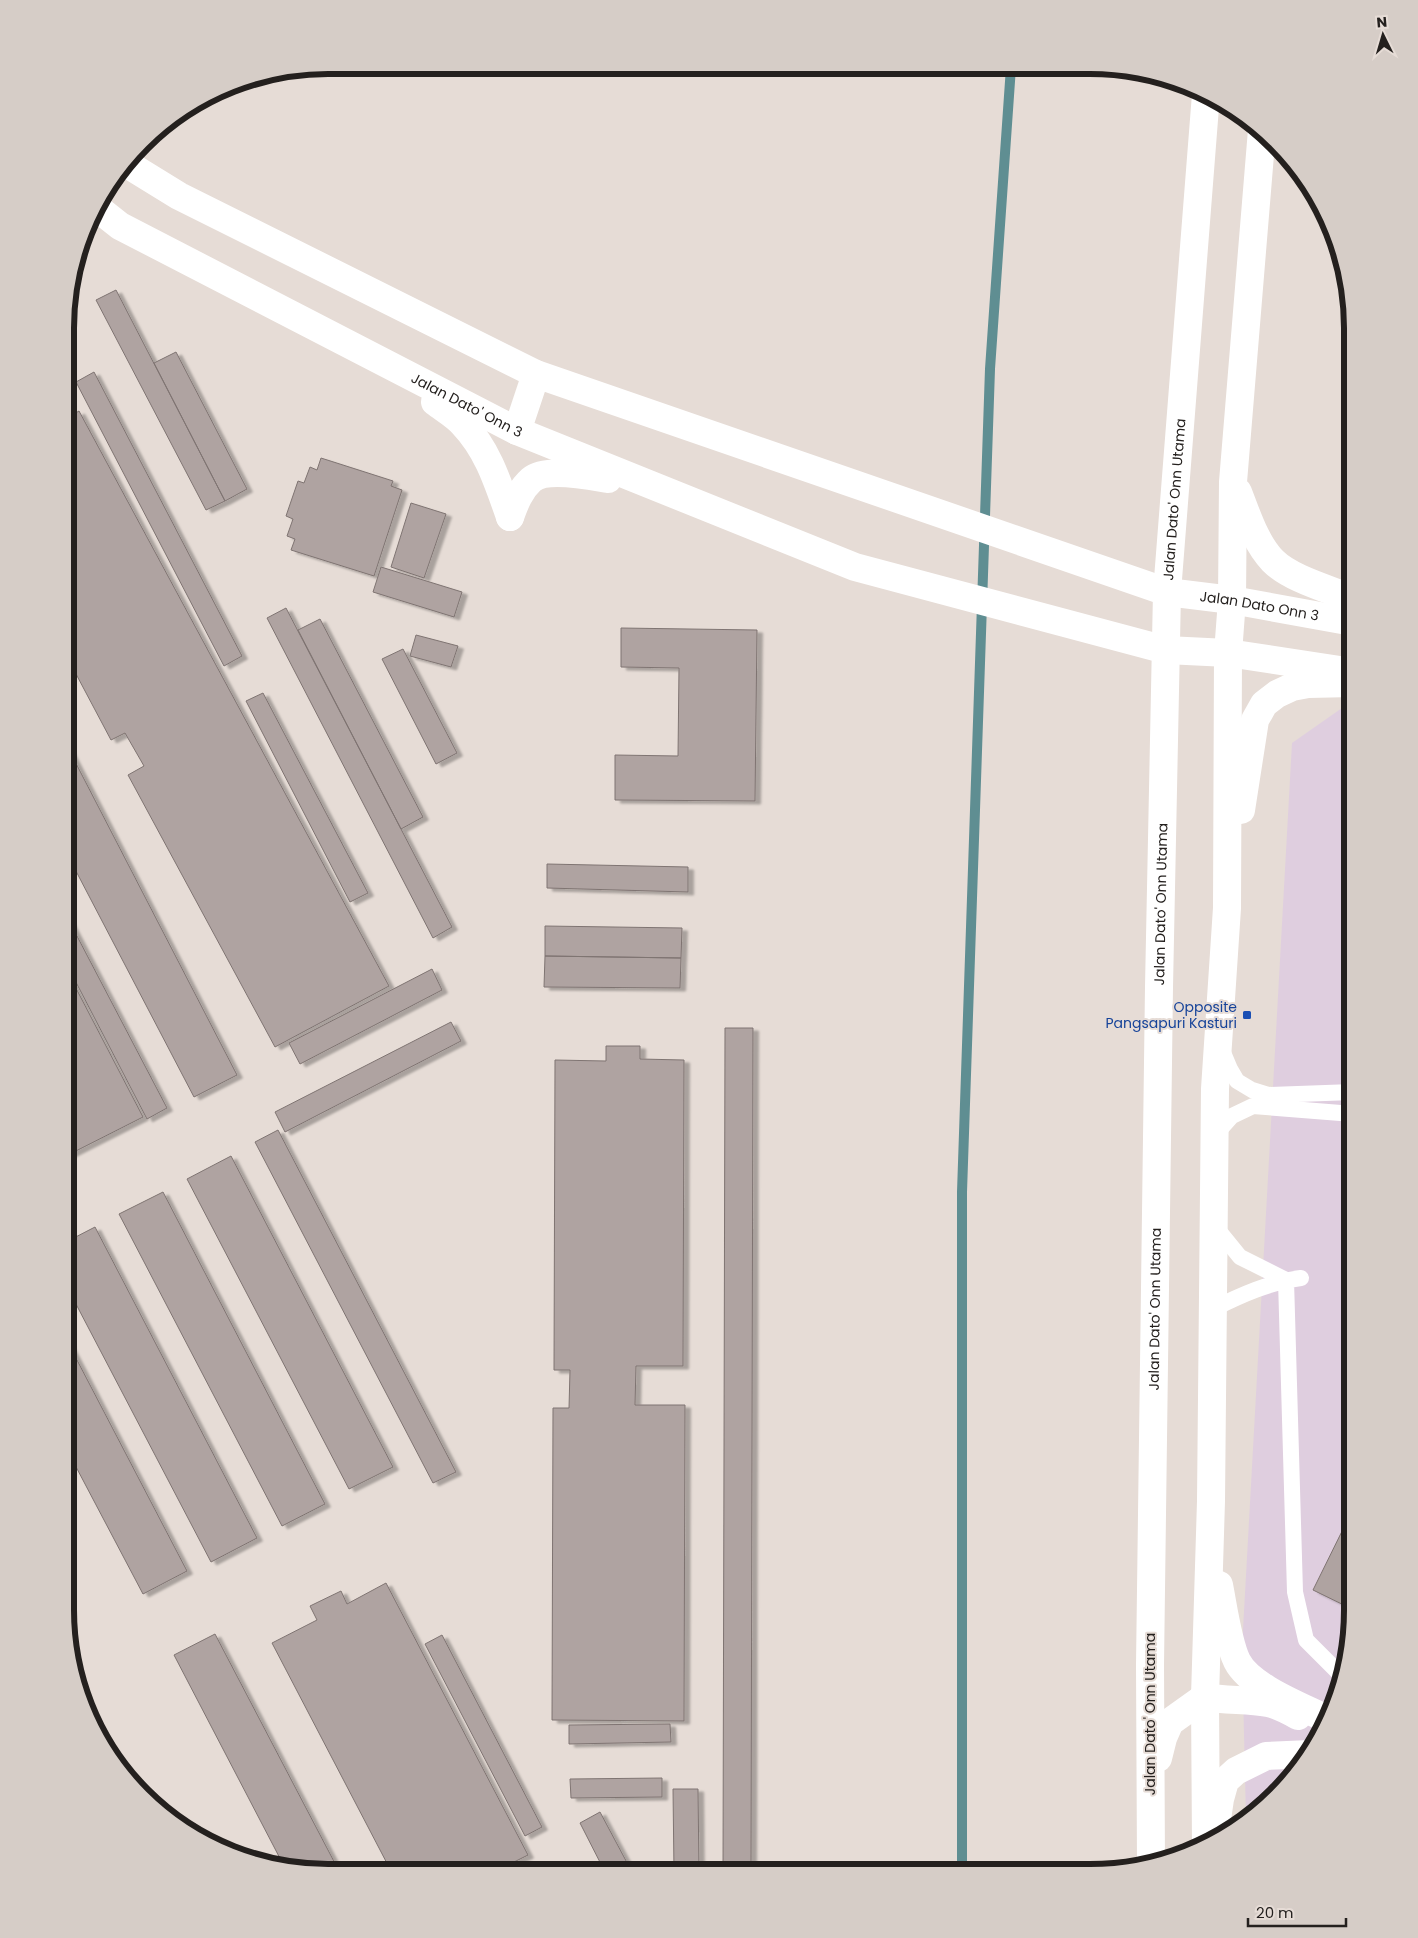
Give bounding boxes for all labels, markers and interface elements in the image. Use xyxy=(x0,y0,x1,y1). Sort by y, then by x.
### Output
north arrow xyxy=(1358,10,1408,60)
text: N xyxy=(1376,12,1388,32)
street label: Jalan Dato' Onn 3 xyxy=(408,368,525,442)
street label: Jalan Dato' Onn Utama xyxy=(1158,418,1191,581)
street label: Jalan Dato Onn 3 xyxy=(1199,586,1321,626)
street label: Jalan Dato' Onn Utama xyxy=(1149,823,1172,986)
place label: Opposite Pangsapuri Kasturi xyxy=(1106,997,1237,1033)
marker: Opposite Pangsapuri Kasturi xyxy=(1241,1009,1253,1021)
street label: Jalan Dato' Onn Utama xyxy=(1144,1228,1166,1390)
street label: Jalan Dato' Onn Utama xyxy=(1140,1633,1160,1795)
scale bar xyxy=(1248,1896,1346,1928)
text: 20 m xyxy=(1256,1902,1294,1923)

